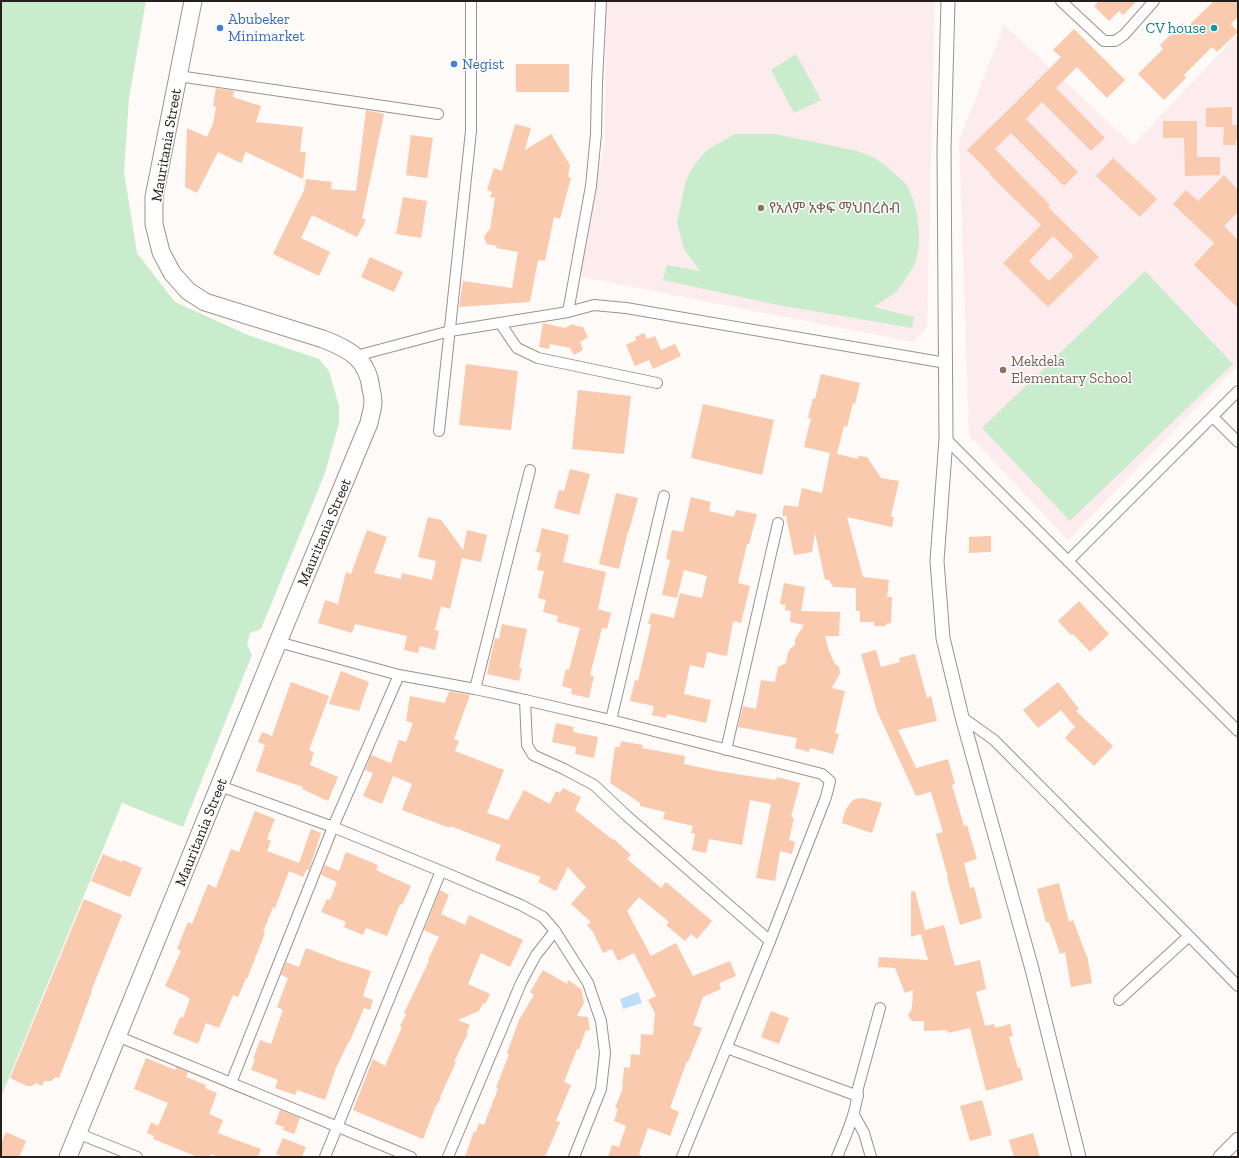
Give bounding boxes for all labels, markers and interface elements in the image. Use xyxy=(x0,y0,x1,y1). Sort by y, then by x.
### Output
place label: Abubeker Minimarket xyxy=(228,10,305,45)
place label: CV house xyxy=(1146,19,1206,37)
marker: Abubeker Minimarket xyxy=(215,23,225,33)
marker: CV house xyxy=(1209,23,1219,33)
place label: Negist xyxy=(462,55,505,73)
marker: Negist xyxy=(449,59,459,69)
street label: Mauritania Street xyxy=(147,86,185,203)
place label: የአለም አቀፍ ማህበረስብ xyxy=(769,199,900,217)
marker: የአለም አቀፍ ማህበረስብ xyxy=(756,203,766,213)
place label: Mekdela Elementary School xyxy=(1011,352,1132,387)
marker: Mekdela Elementary School xyxy=(998,365,1008,375)
street label: Mauritania Street xyxy=(293,475,355,588)
street label: Mauritania Street xyxy=(171,775,231,889)

